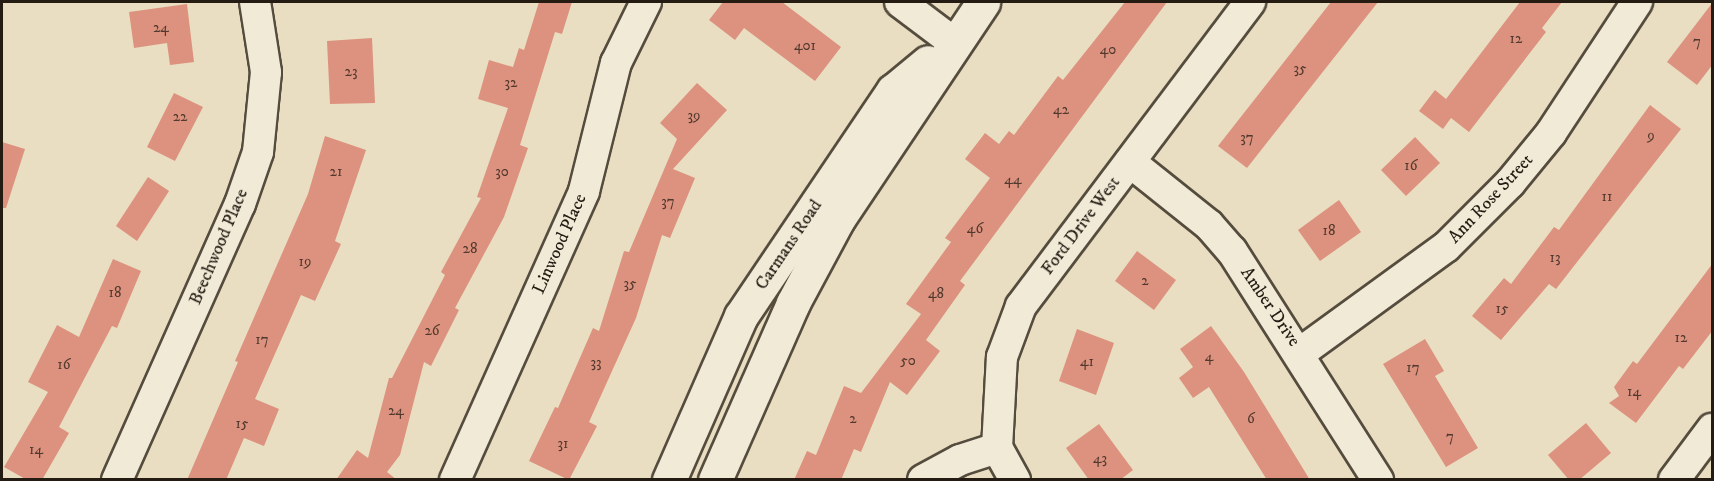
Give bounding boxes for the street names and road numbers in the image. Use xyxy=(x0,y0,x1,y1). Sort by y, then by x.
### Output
street label: Ann Rose Street xyxy=(1444,150,1538,248)
street label: Ford Drive West xyxy=(1037,173,1125,279)
street label: Beechwood Place xyxy=(185,186,253,308)
street label: Linwood Place xyxy=(528,191,592,297)
street label: Carmans Road xyxy=(751,196,827,294)
street label: Amber Drive xyxy=(1235,263,1305,351)

